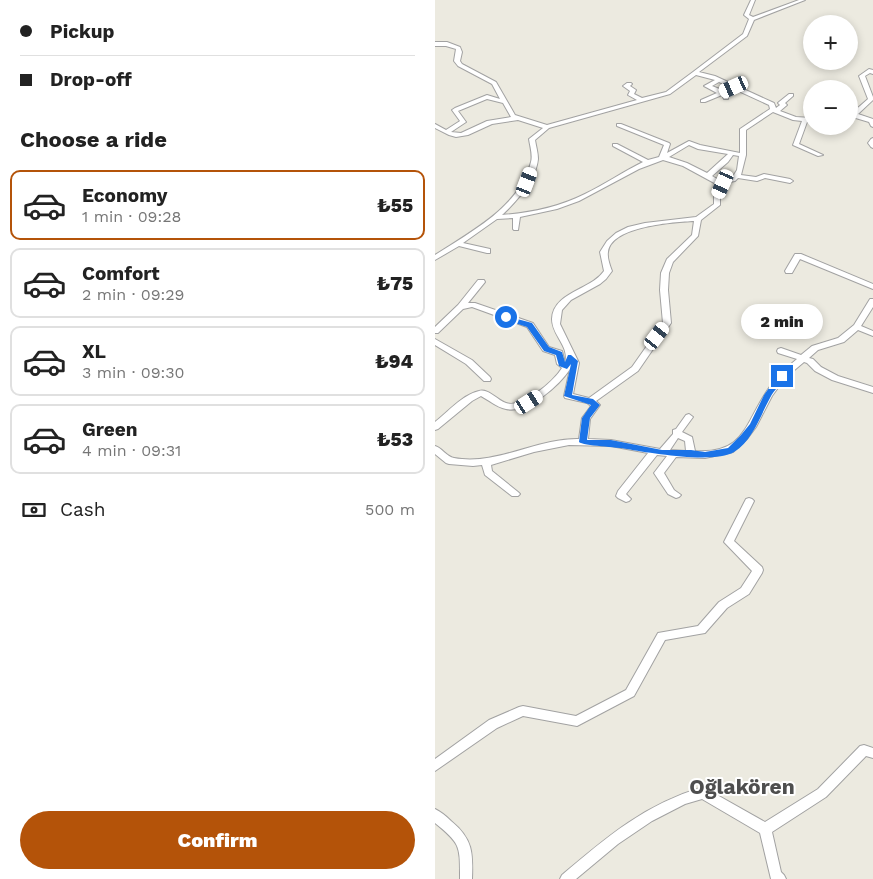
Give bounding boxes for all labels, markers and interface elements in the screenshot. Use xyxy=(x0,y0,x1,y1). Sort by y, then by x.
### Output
map controls xyxy=(803,15,858,135)
button: + xyxy=(803,15,858,70)
text: Pickup xyxy=(50,20,114,43)
text: Drop-off xyxy=(50,68,132,91)
car xyxy=(717,74,750,100)
button: − xyxy=(803,80,858,135)
text: Choose a ride xyxy=(20,127,167,152)
car xyxy=(514,165,539,199)
car xyxy=(710,167,735,201)
icon: car xyxy=(22,183,67,228)
text: Economy xyxy=(82,184,167,207)
text: ₺55 xyxy=(377,194,413,217)
text: 1 min · 09:28 xyxy=(82,207,181,226)
icon: car xyxy=(22,261,67,306)
text: Comfort xyxy=(82,262,160,285)
text: ₺75 xyxy=(376,272,413,295)
text: 2 min · 09:29 xyxy=(82,285,184,304)
callout: 2 min xyxy=(741,304,823,338)
route start xyxy=(495,306,517,328)
text: 2 min xyxy=(760,312,804,331)
car xyxy=(641,320,672,352)
icon: car xyxy=(22,339,67,384)
text: XL xyxy=(82,340,106,363)
text: ₺94 xyxy=(375,350,413,373)
text: 3 min · 09:30 xyxy=(82,363,185,382)
route end xyxy=(771,365,793,387)
car xyxy=(512,388,545,416)
icon: car xyxy=(22,417,67,462)
text: Green xyxy=(82,418,138,441)
text: ₺53 xyxy=(377,428,413,451)
text: 4 min · 09:31 xyxy=(82,441,181,460)
icon: cash xyxy=(20,496,48,524)
text: Cash xyxy=(60,498,106,521)
text: 500 m xyxy=(365,500,415,519)
district label: Oğlakören xyxy=(689,774,795,799)
button: Confirm xyxy=(20,811,415,869)

